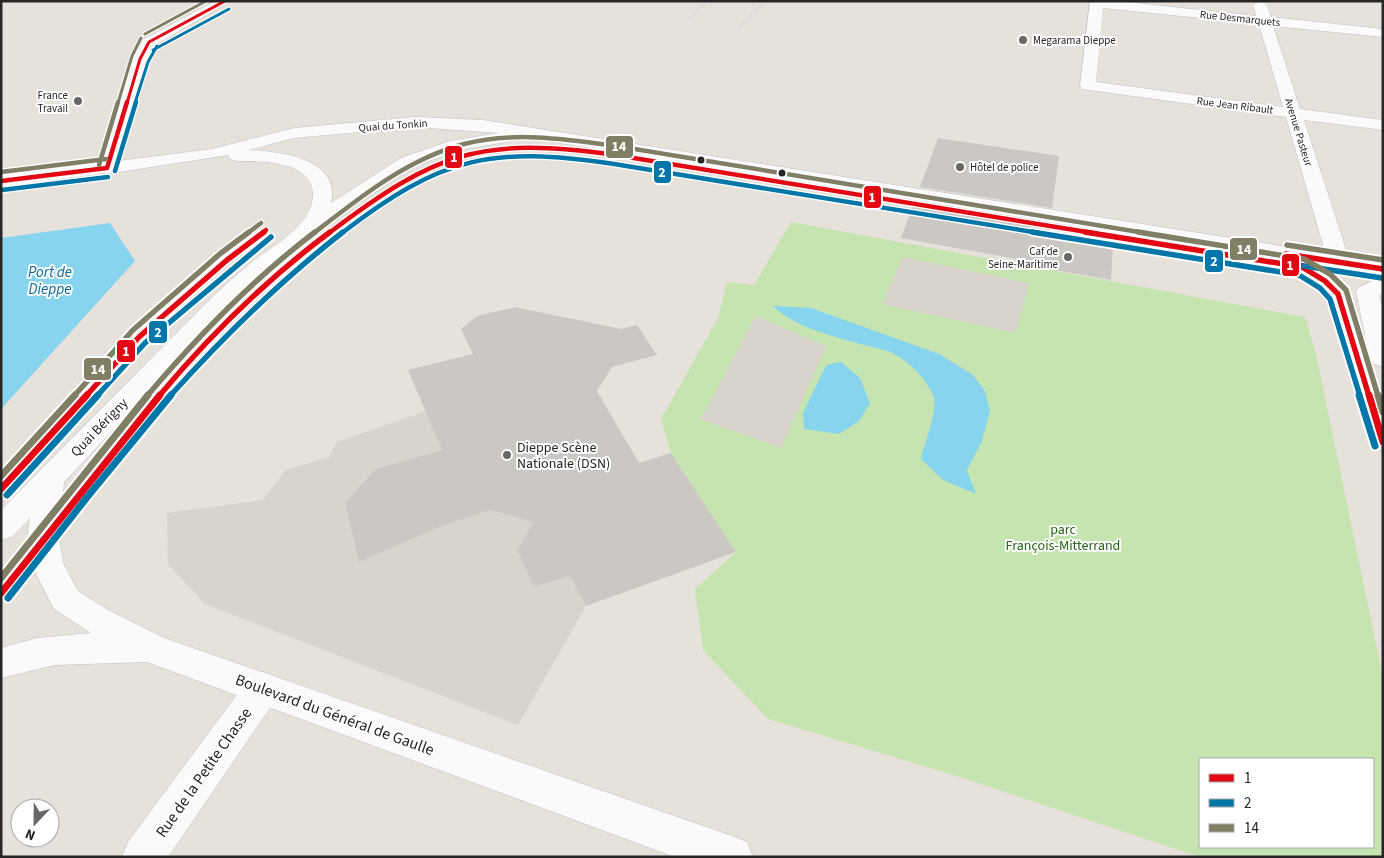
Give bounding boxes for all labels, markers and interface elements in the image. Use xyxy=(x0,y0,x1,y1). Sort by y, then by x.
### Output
street label: Rue Desmarquets xyxy=(1199,7,1281,30)
place label: Megarama Dieppe xyxy=(1033,33,1116,48)
marker: Megarama Dieppe xyxy=(1017,34,1029,46)
place label: France Travail xyxy=(37,88,69,116)
street label: Rue Jean Ribault xyxy=(1196,93,1274,118)
marker: France Travail xyxy=(72,95,84,107)
street label: Avenue Pasteur xyxy=(1281,96,1316,168)
street label: Quai du Tonkin xyxy=(358,116,428,135)
line badge: 14 xyxy=(605,135,634,159)
text: 14 xyxy=(612,137,627,157)
line badge: 1 xyxy=(444,145,463,169)
text: 1 xyxy=(450,148,458,168)
unlabelled marker xyxy=(696,155,706,165)
line badge: 2 xyxy=(653,160,672,184)
place label: Hôtel de police xyxy=(970,160,1039,175)
marker: Hôtel de police xyxy=(954,161,966,173)
text: 2 xyxy=(658,163,666,183)
unlabelled marker xyxy=(777,168,787,178)
line badge: 1 xyxy=(863,185,882,209)
text: 1 xyxy=(868,188,876,208)
line badge: 14 xyxy=(1229,237,1258,261)
text: 14 xyxy=(1237,240,1252,260)
place label: Caf de Seine-Maritime xyxy=(988,244,1059,272)
line badge: 2 xyxy=(1204,249,1224,273)
marker: Caf de Seine-Maritime xyxy=(1062,251,1074,263)
text: 2 xyxy=(1210,252,1218,272)
line badge: 1 xyxy=(1281,253,1300,277)
text: 1 xyxy=(1286,256,1294,276)
water label: Port de Dieppe xyxy=(28,262,72,300)
line badge: 2 xyxy=(148,320,168,344)
text: 2 xyxy=(154,323,162,343)
line badge: 1 xyxy=(116,339,136,363)
text: 1 xyxy=(122,342,130,362)
line badge: 14 xyxy=(83,357,112,381)
text: 14 xyxy=(91,360,106,380)
street label: Quai Bérigny xyxy=(66,393,133,462)
place label: Dieppe Scène Nationale (DSN) xyxy=(517,438,610,474)
marker: Dieppe Scène Nationale (DSN) xyxy=(501,449,513,461)
park label: parc François-Mitterrand xyxy=(1006,520,1120,556)
street label: Boulevard du Général de Gaulle xyxy=(232,669,437,761)
street label: Rue de la Petite Chasse xyxy=(151,703,257,842)
legend xyxy=(1199,758,1374,848)
text: 1 xyxy=(1244,768,1251,789)
text: 2 xyxy=(1244,793,1251,814)
north arrow xyxy=(10,798,60,848)
text: 14 xyxy=(1244,818,1259,839)
text: N xyxy=(22,823,39,845)

